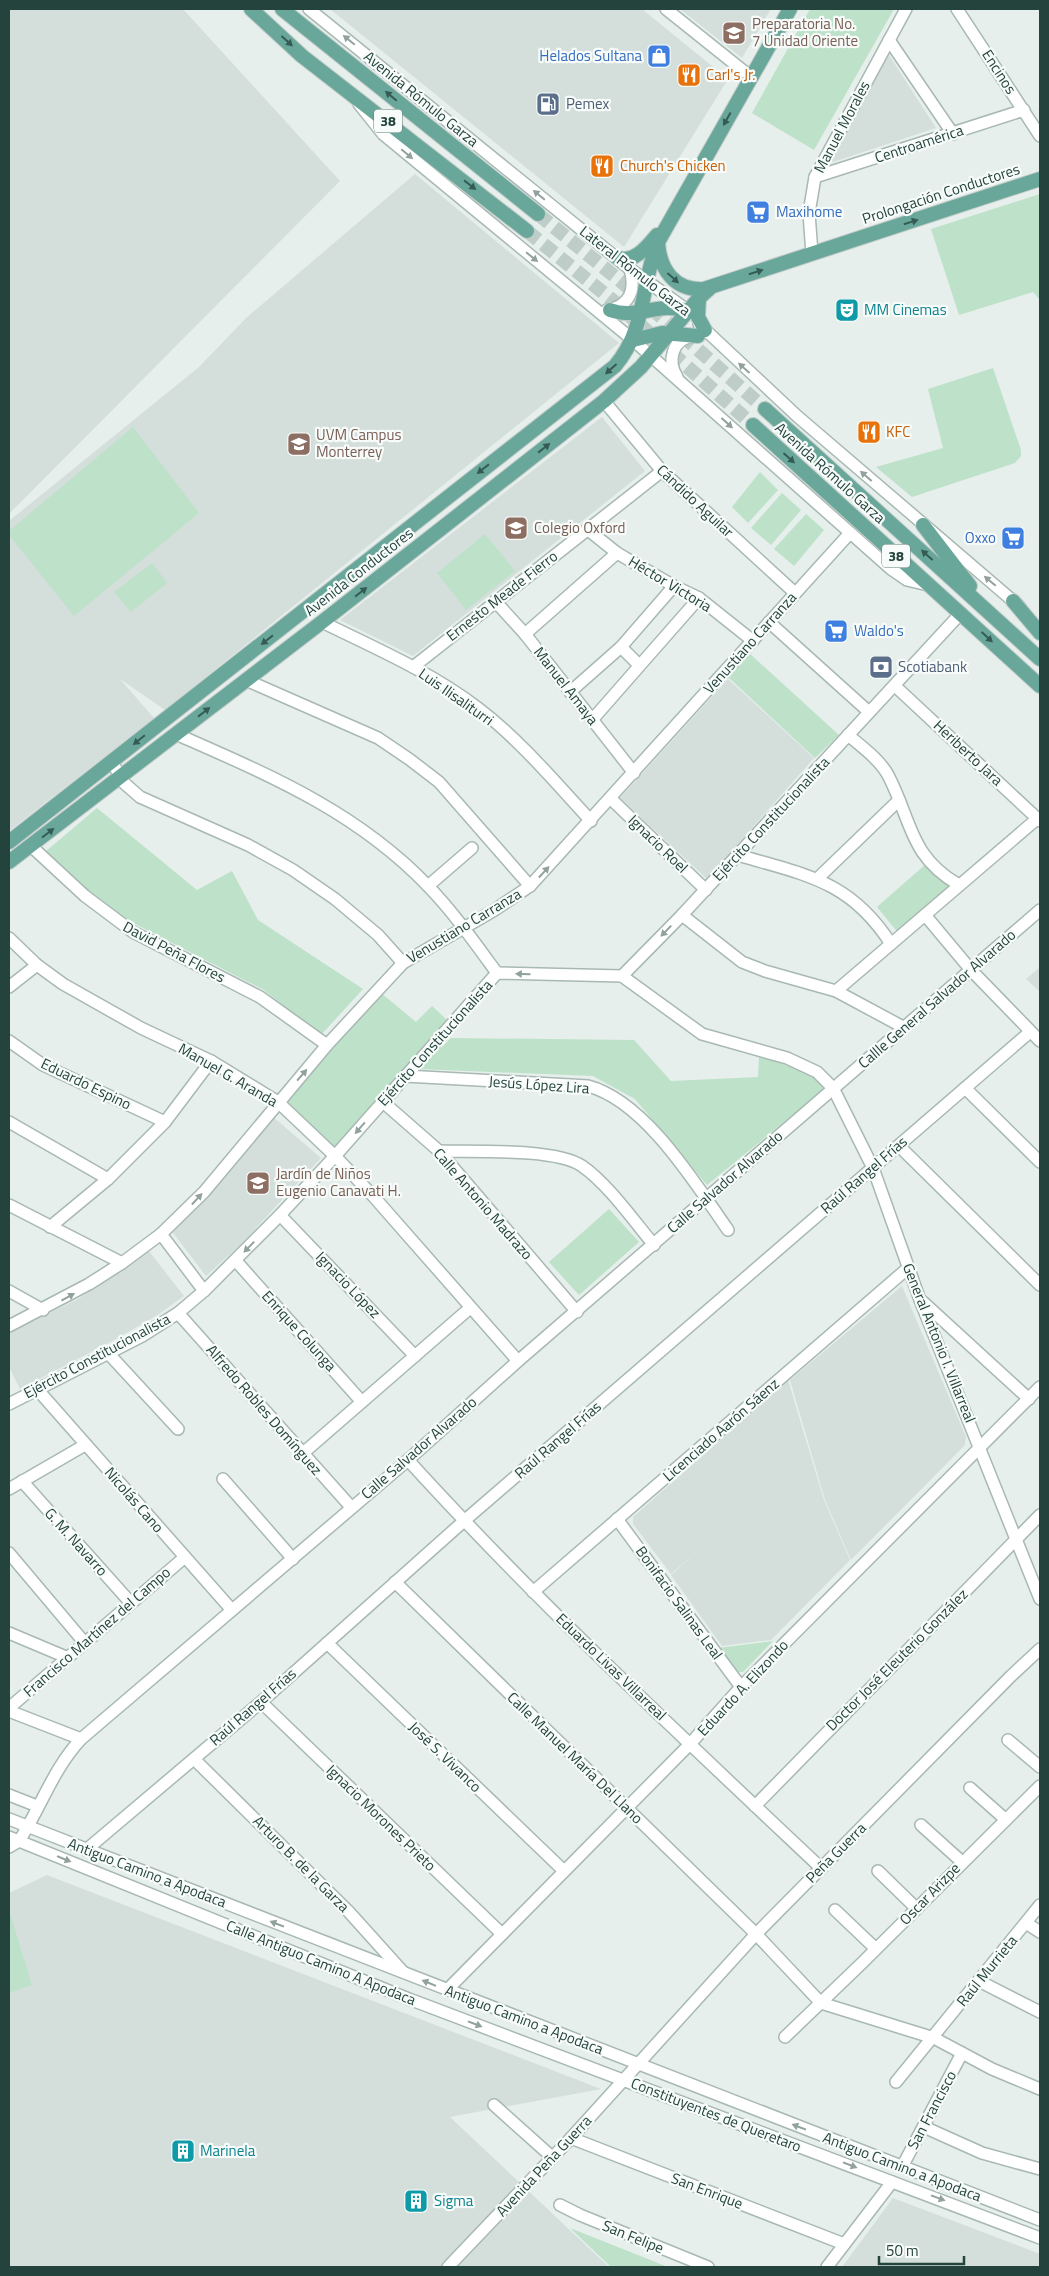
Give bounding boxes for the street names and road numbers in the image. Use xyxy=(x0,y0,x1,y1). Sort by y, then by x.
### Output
street label: Avenida Rómulo Garza xyxy=(359,45,484,153)
street label: Encinos xyxy=(976,45,1022,99)
street label: Manuel Morales xyxy=(808,76,876,177)
road number: 38 xyxy=(374,110,402,132)
street label: Centroamérica xyxy=(872,118,967,169)
street label: Prolongación Conductores xyxy=(859,157,1023,230)
street label: Lateral Rómulo Garza xyxy=(575,220,696,322)
street label: Avenida Rómulo Garza xyxy=(770,417,891,529)
street label: Cándido Aguilar xyxy=(652,459,739,542)
street label: Avenida Conductores xyxy=(299,522,418,621)
road number: 38 xyxy=(882,544,910,568)
street label: Ernesto Meade Fierro xyxy=(441,545,562,647)
street label: Héctor Victoria xyxy=(624,550,717,618)
street label: Venustiano Carranza xyxy=(698,586,802,699)
street label: Manuel Amaya xyxy=(528,642,605,730)
street label: Luis Ilisaliturri xyxy=(414,662,499,731)
street label: Heriberto Jara xyxy=(928,714,1009,791)
street label: Ejército Constitucionalista xyxy=(707,751,835,886)
street label: Ignacio Roel xyxy=(623,809,694,878)
street label: Venustiano Carranza xyxy=(402,882,526,969)
street label: David Peña Flores xyxy=(119,915,230,988)
street label: Callle General Salvador Alvarado xyxy=(853,923,1021,1074)
street label: Ejército Constitucionalista xyxy=(372,974,498,1111)
street label: Manuel G. Aranda xyxy=(174,1037,283,1113)
street label: Eduardo Espino xyxy=(37,1052,135,1115)
street label: Jesús López Lira xyxy=(488,1070,591,1100)
street label: Calle Salvador Alvarado xyxy=(662,1125,788,1239)
street label: Raúl Rangel Frías xyxy=(815,1130,912,1219)
street label: Calle Antonio Madrazo xyxy=(428,1143,539,1265)
street label: Ignacio López xyxy=(310,1246,386,1323)
street label: General Antonio I. Villarreal xyxy=(897,1260,982,1426)
street label: Enrique Colunga xyxy=(257,1285,342,1377)
street label: Ejército Constitucionalista xyxy=(19,1307,175,1404)
street label: Alfredo Robles Domínguez xyxy=(201,1339,328,1480)
street label: Licenciado Aarón Sáenz xyxy=(657,1372,784,1487)
street label: Calle Salvador Alvarado xyxy=(356,1391,482,1505)
street label: Raúl Rangel Frías xyxy=(509,1395,606,1484)
street label: Nicolás Cano xyxy=(99,1462,170,1538)
street label: G. M. Navarro xyxy=(39,1502,113,1581)
street label: Bonifacio Salinas Leal xyxy=(630,1541,729,1664)
street label: Francisco Martínez del Campo xyxy=(18,1561,175,1702)
street label: Doctor José Eleuterio González xyxy=(820,1583,973,1736)
street label: Eduardo Livas Villarreal xyxy=(551,1608,672,1726)
street label: Eduardo A. Elizondo xyxy=(692,1634,794,1741)
street label: Raúl Rangel Frías xyxy=(204,1662,301,1751)
street label: Calle Manuel María Del Llano xyxy=(502,1686,649,1829)
street label: José S. Vivanco xyxy=(404,1716,487,1798)
street label: Ignacio Morones Prieto xyxy=(321,1759,442,1876)
street label: Arturo B. de la Garza xyxy=(248,1810,355,1918)
street label: Peña Guerra xyxy=(800,1817,872,1888)
street label: Antiguo Camino a Apodaca xyxy=(65,1832,230,1914)
street label: Oscar Arizpe xyxy=(894,1857,965,1930)
street label: Calle Antiguo Camino A Apodaca xyxy=(223,1914,420,2011)
street label: Raúl Murrieta xyxy=(951,1930,1023,2011)
street label: Antiguo Camino a Apodaca xyxy=(442,1979,607,2061)
street label: San Francisco xyxy=(901,2066,962,2153)
street label: Constituyentes de Queretaro xyxy=(628,2071,805,2158)
street label: Avenida Peña Guerra xyxy=(490,2109,597,2222)
street label: Antiguo Camino a Apodaca xyxy=(820,2126,985,2208)
street label: San Enrique xyxy=(668,2166,746,2215)
street label: San Felipe xyxy=(599,2214,667,2259)

